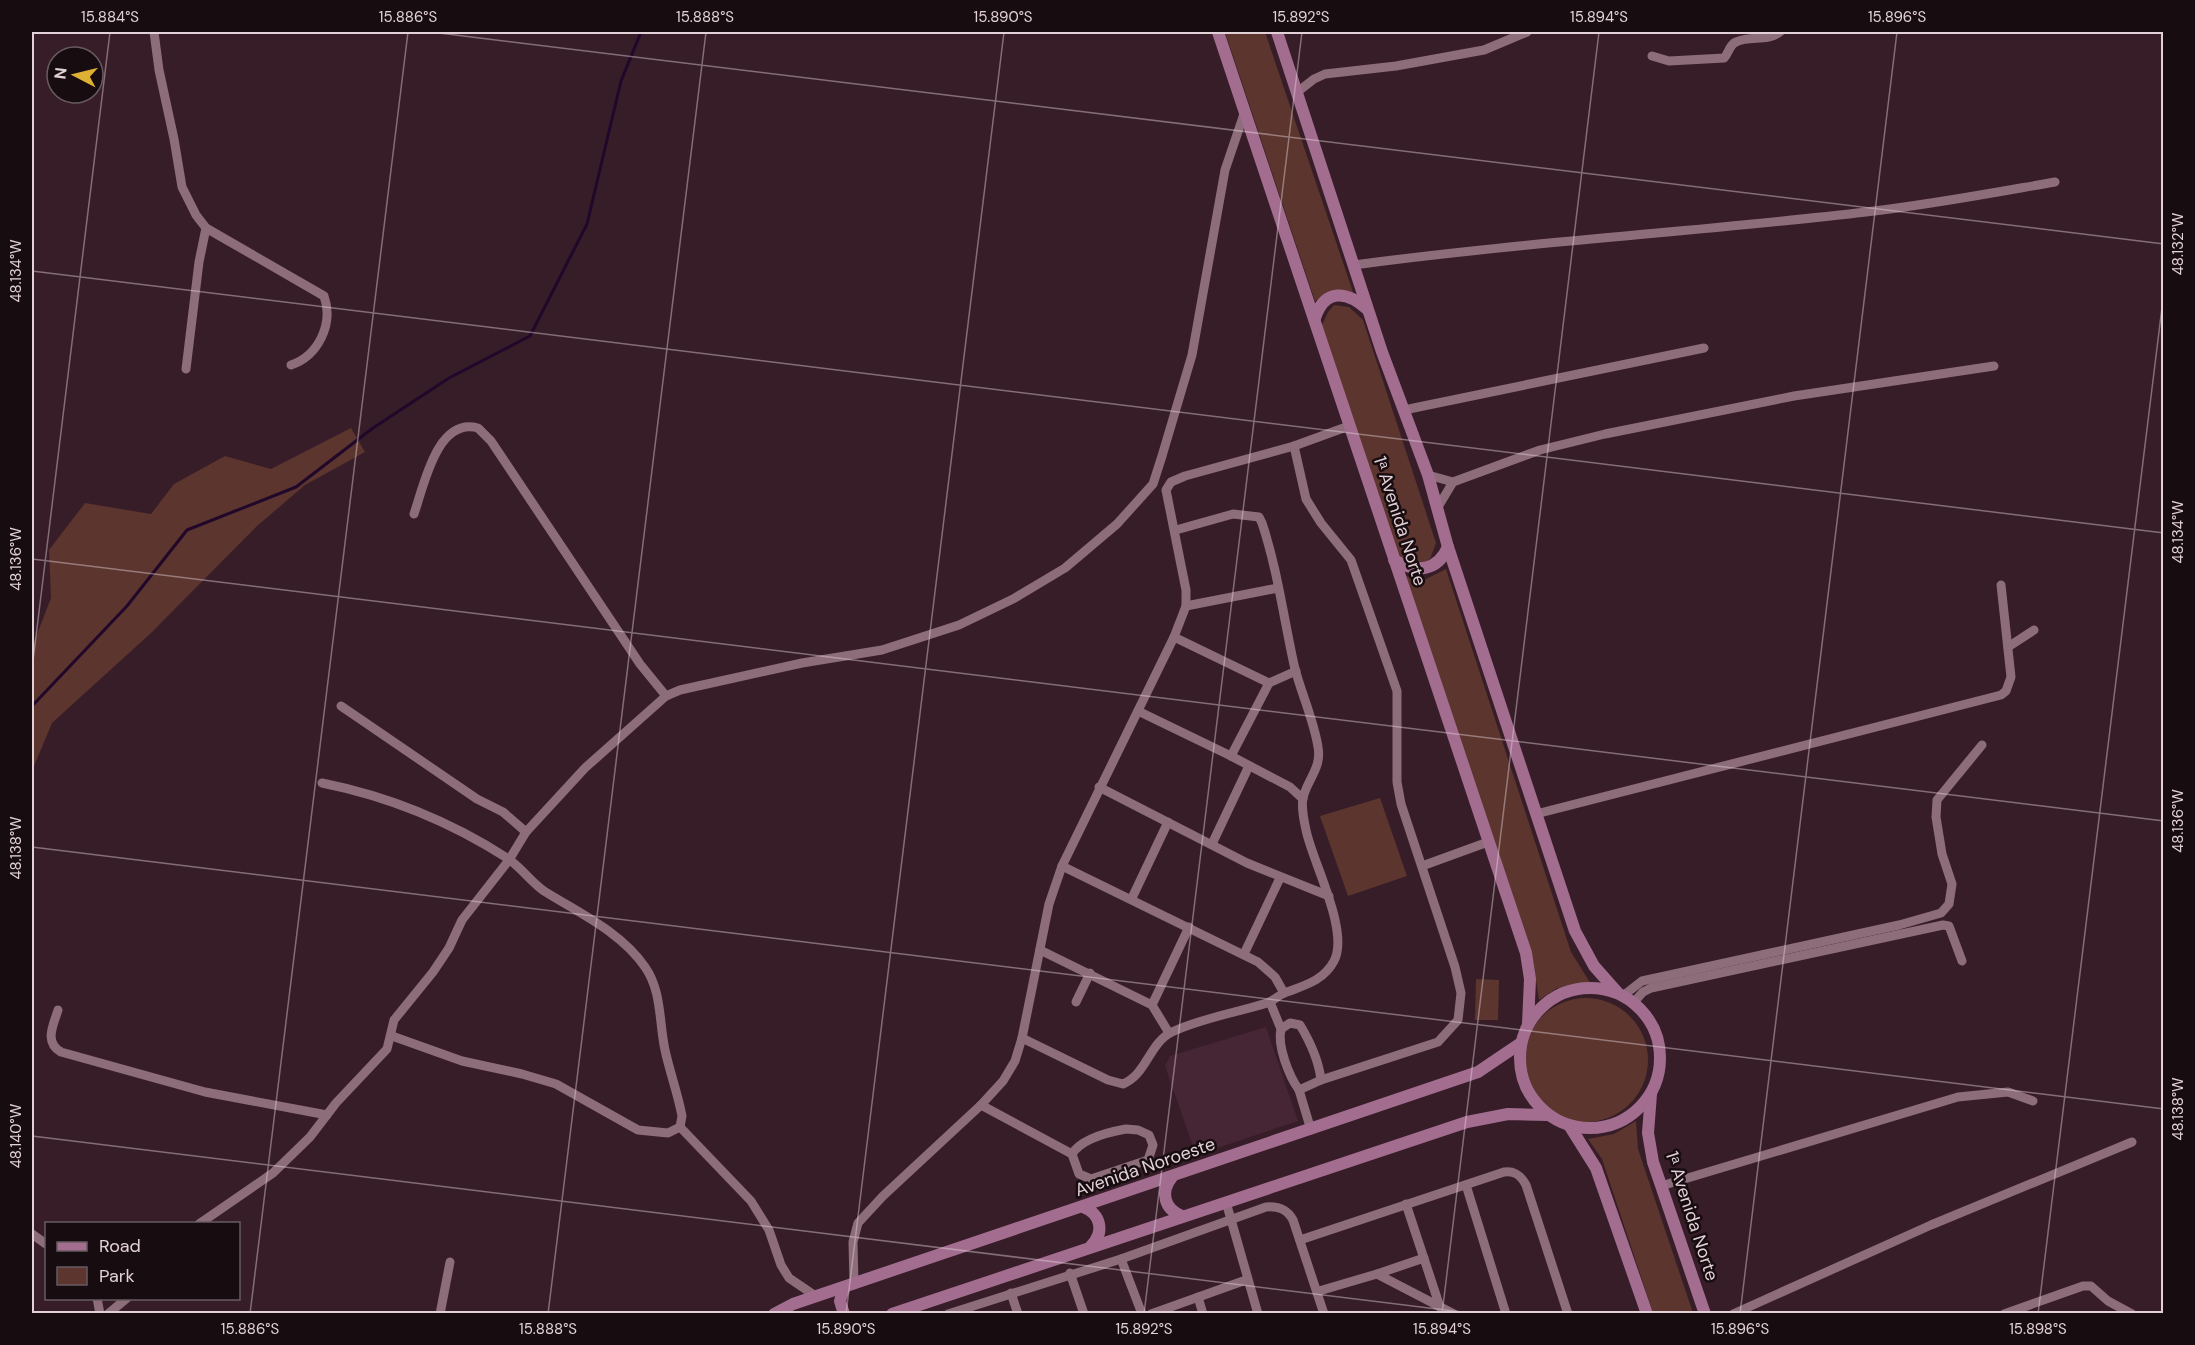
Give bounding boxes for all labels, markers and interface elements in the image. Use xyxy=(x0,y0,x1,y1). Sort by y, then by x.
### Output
text: 15.884°S xyxy=(81,7,139,27)
text: 15.886°S xyxy=(379,7,437,27)
text: 15.888°S xyxy=(676,7,734,27)
text: 15.890°S xyxy=(973,7,1033,27)
text: 15.892°S xyxy=(1272,7,1330,27)
text: 15.894°S xyxy=(1570,7,1628,27)
text: 15.896°S xyxy=(1868,7,1926,27)
north arrow xyxy=(45,45,105,105)
text: N xyxy=(49,66,72,80)
text: 48.132°W xyxy=(2168,212,2188,275)
text: 48.134°W xyxy=(6,239,26,303)
street label: 1ᵃ Avenida Norte xyxy=(1368,453,1432,589)
text: 48.134°W xyxy=(2168,500,2188,564)
text: 48.136°W xyxy=(6,527,26,591)
text: 48.136°W xyxy=(2168,789,2188,853)
text: 48.138°W xyxy=(6,816,26,880)
text: 48.138°W xyxy=(2168,1077,2188,1141)
text: 48.140°W xyxy=(6,1103,26,1168)
street label: Avenida Noroeste xyxy=(1072,1132,1218,1202)
street label: 1ᵃ Avenida Norte xyxy=(1660,1148,1724,1284)
legend xyxy=(45,1222,240,1300)
text: Road xyxy=(99,1234,141,1258)
text: Park xyxy=(99,1264,135,1288)
text: 15.886°S xyxy=(221,1319,279,1339)
text: 15.888°S xyxy=(519,1319,577,1339)
text: 15.890°S xyxy=(816,1319,876,1339)
text: 15.892°S xyxy=(1115,1319,1173,1339)
text: 15.894°S xyxy=(1413,1319,1471,1339)
text: 15.896°S xyxy=(1711,1319,1769,1339)
text: 15.898°S xyxy=(2009,1319,2067,1339)

